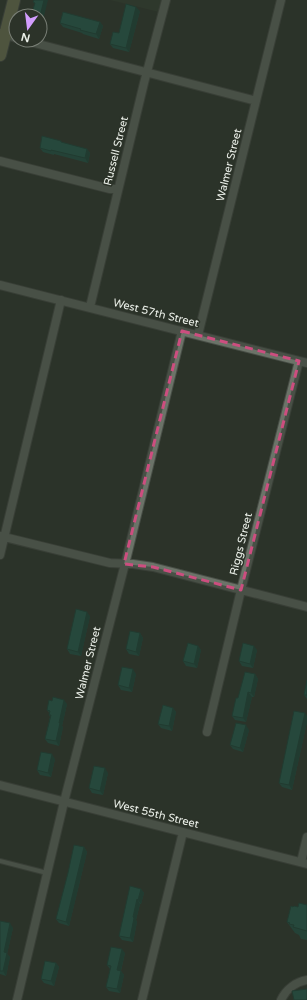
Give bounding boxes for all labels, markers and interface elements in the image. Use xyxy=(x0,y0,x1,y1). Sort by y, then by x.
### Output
north arrow xyxy=(8,8,48,48)
text: N xyxy=(20,30,32,45)
street label: Russell Street xyxy=(101,115,131,187)
street label: Walmer Street xyxy=(214,127,244,203)
street label: West 57th Street xyxy=(112,296,200,330)
street label: Riggs Street xyxy=(227,511,255,577)
street label: Walmer Street xyxy=(73,625,103,701)
street label: West 55th Street xyxy=(112,797,200,831)

